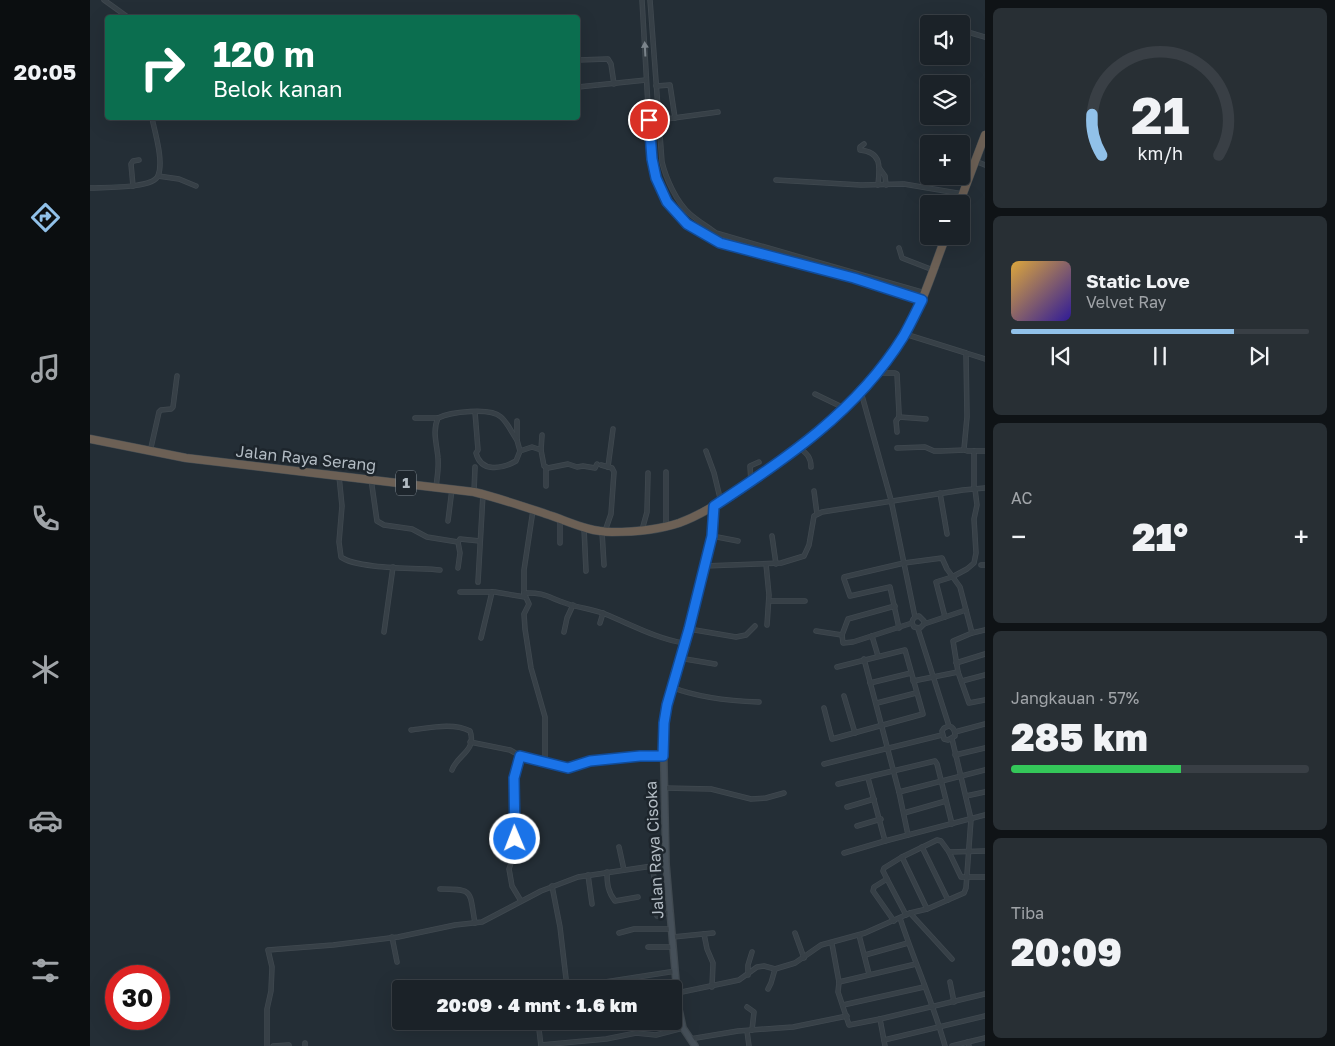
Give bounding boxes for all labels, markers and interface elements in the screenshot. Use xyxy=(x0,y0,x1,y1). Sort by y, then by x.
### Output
map controls xyxy=(920,15,970,245)
button: sound xyxy=(920,15,970,65)
text: 120 m xyxy=(213,33,315,75)
icon: right xyxy=(130,35,195,100)
one-way arrow xyxy=(640,41,648,57)
text: 20:05 xyxy=(14,58,76,85)
text: Belok kanan xyxy=(213,75,343,102)
button: layers xyxy=(920,75,970,125)
text: 21 xyxy=(1131,83,1189,145)
pin xyxy=(628,99,670,141)
icon: arrive xyxy=(635,106,663,134)
button: + xyxy=(920,135,970,185)
text: km/h xyxy=(1137,142,1183,164)
button: − xyxy=(920,195,970,245)
icon: directions xyxy=(28,200,63,235)
text: Static Love xyxy=(1086,269,1190,292)
text: Velvet Ray xyxy=(1086,292,1167,312)
icon: previous xyxy=(1047,342,1075,370)
icon: pause xyxy=(1146,342,1174,370)
icon: next xyxy=(1245,342,1273,370)
icon: music xyxy=(28,351,63,386)
street label: Jalan Raya Serang xyxy=(235,441,377,475)
road number: 1 xyxy=(396,470,416,496)
text: AC xyxy=(1011,488,1032,508)
icon: phone xyxy=(28,501,63,536)
text: 21° xyxy=(1132,514,1188,559)
text: − xyxy=(1011,520,1026,553)
text: + xyxy=(1294,520,1309,553)
icon: climate xyxy=(28,652,63,687)
text: Jangkauan · 57% xyxy=(1011,688,1139,708)
text: 285 km xyxy=(1011,714,1148,759)
street label: Jalan Raya Cisoka xyxy=(640,781,668,919)
icon: car xyxy=(28,803,63,838)
position arrow xyxy=(488,812,540,864)
text: Tiba xyxy=(1011,903,1044,923)
text: 20:09 xyxy=(1011,929,1122,974)
icon: filters xyxy=(28,953,63,988)
speed limit sign: 30 xyxy=(105,965,170,1030)
text: 20:09 · 4 mnt · 1.6 km xyxy=(437,993,637,1016)

